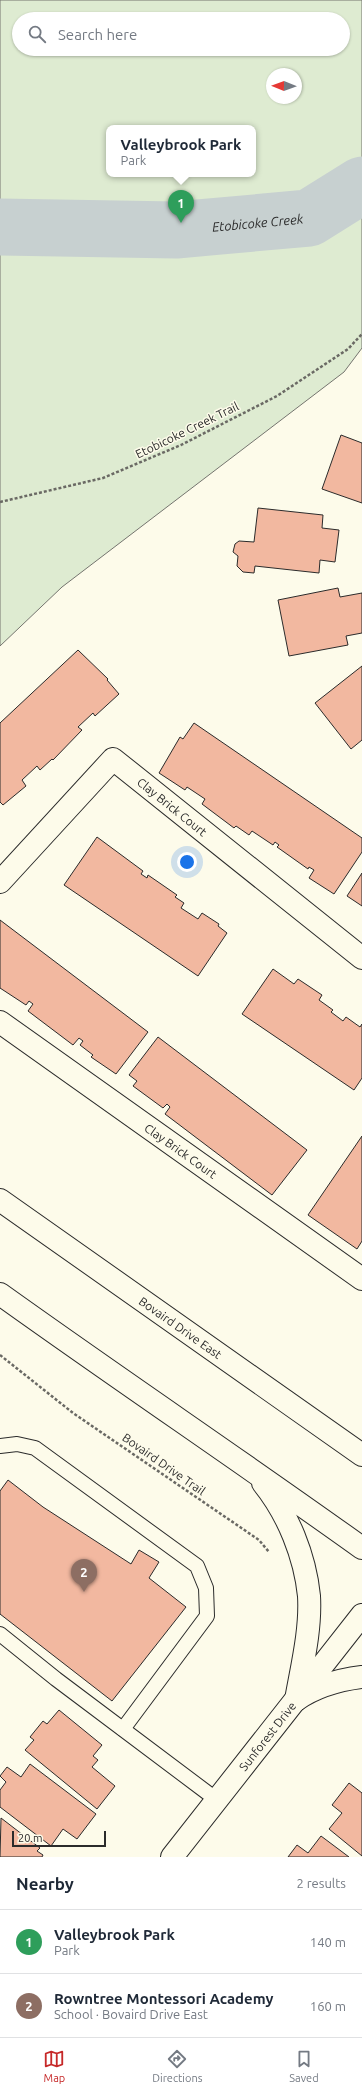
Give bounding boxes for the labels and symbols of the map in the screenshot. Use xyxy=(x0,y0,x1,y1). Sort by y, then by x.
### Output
north arrow xyxy=(266,68,302,104)
pin: 1 xyxy=(168,190,194,223)
water label: Etobicoke Creek xyxy=(211,212,304,234)
street label: Etobicoke Creek Trail xyxy=(133,399,241,461)
street label: Clay Brick Court xyxy=(135,775,210,838)
your location xyxy=(177,852,197,872)
street label: Clay Brick Court xyxy=(142,1121,220,1181)
street label: Bovaird Drive East xyxy=(137,1294,225,1361)
street label: Bovaird Drive Trail xyxy=(120,1431,208,1497)
pin: 2 xyxy=(71,1559,97,1592)
street label: Sunforest Drive xyxy=(236,1699,298,1773)
scale bar xyxy=(12,1829,106,1848)

